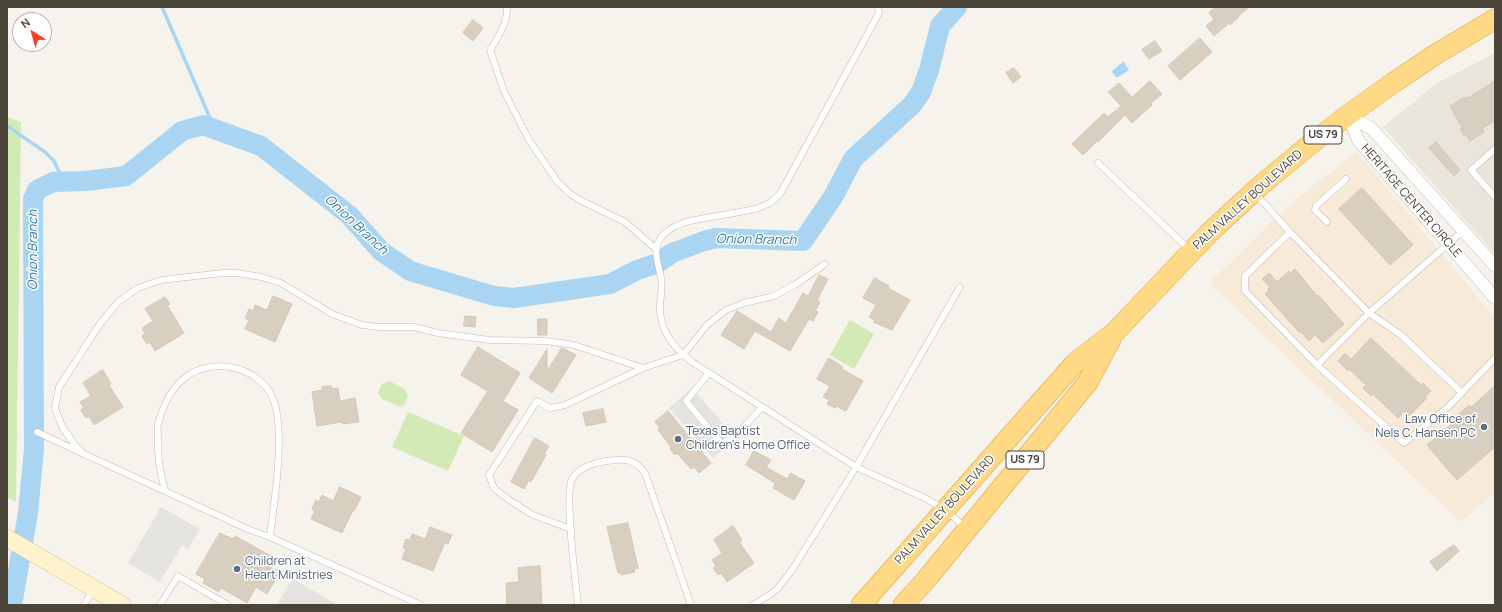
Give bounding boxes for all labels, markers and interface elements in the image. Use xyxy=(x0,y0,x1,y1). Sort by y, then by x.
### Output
north arrow xyxy=(12,12,52,52)
text: N xyxy=(17,14,33,31)
road number: US 79 xyxy=(1304,126,1342,144)
street label: HERITAGE CENTER CIRCLE xyxy=(1358,141,1464,261)
street label: PALM VALLEY BOULEVARD xyxy=(1190,147,1306,253)
water label: Onion Branch xyxy=(321,192,391,258)
water label: Onion Branch xyxy=(25,210,41,290)
water label: Onion Branch xyxy=(716,231,796,249)
place label: Law Office of Nels C. Hansen PC xyxy=(1375,413,1476,441)
marker: Law Office of Nels C. Hansen PC xyxy=(1479,422,1489,432)
place label: Texas Baptist Children's Home Office xyxy=(686,425,810,453)
marker: Texas Baptist Children's Home Office xyxy=(673,434,683,444)
road number: US 79 xyxy=(1006,451,1044,469)
street label: PALM VALLEY BOULEVARD xyxy=(892,452,998,568)
place label: Children at Heart Ministries xyxy=(245,555,333,583)
marker: Children at Heart Ministries xyxy=(232,564,242,574)

